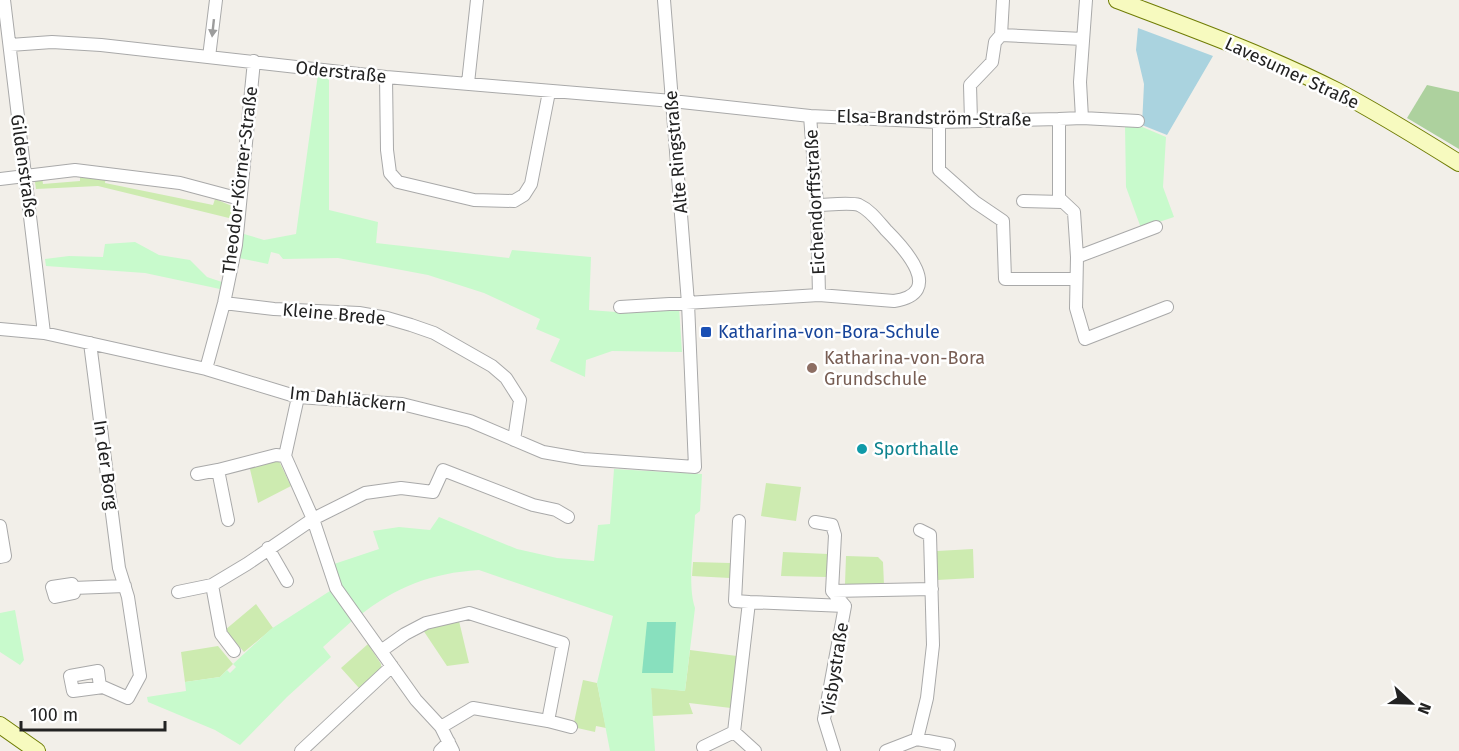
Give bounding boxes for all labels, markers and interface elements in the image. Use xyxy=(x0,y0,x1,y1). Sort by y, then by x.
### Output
one-way arrow xyxy=(208,19,217,38)
street label: Lavesumer Straße xyxy=(1221,32,1363,114)
street label: Oderstraße xyxy=(294,56,388,88)
street label: Theodor-Körner-Straße xyxy=(218,85,262,275)
street label: Alte Ringstraße xyxy=(660,89,692,215)
street label: Elsa-Brandström-Straße xyxy=(836,105,1032,131)
street label: Gildenstraße xyxy=(6,113,42,219)
street label: Eichendorffstraße xyxy=(800,129,830,275)
street label: Kleine Brede xyxy=(281,299,387,329)
place label: Katharina-von-Bora-Schule xyxy=(718,321,940,343)
marker: Katharina-von-Bora-Schule xyxy=(699,325,713,339)
place label: Katharina-von-Bora Grundschule xyxy=(824,347,985,390)
marker: Katharina-von-Bora Grundschule xyxy=(805,361,819,375)
street label: Im Dahläckern xyxy=(289,382,407,416)
street label: In der Borg xyxy=(89,419,123,512)
place label: Sporthalle xyxy=(874,438,959,460)
marker: Sporthalle xyxy=(855,442,869,456)
street label: Visbystraße xyxy=(817,621,853,717)
north arrow xyxy=(1381,673,1441,733)
scale bar xyxy=(21,694,165,732)
text: N xyxy=(1414,700,1435,717)
text: 100 m xyxy=(30,704,78,726)

